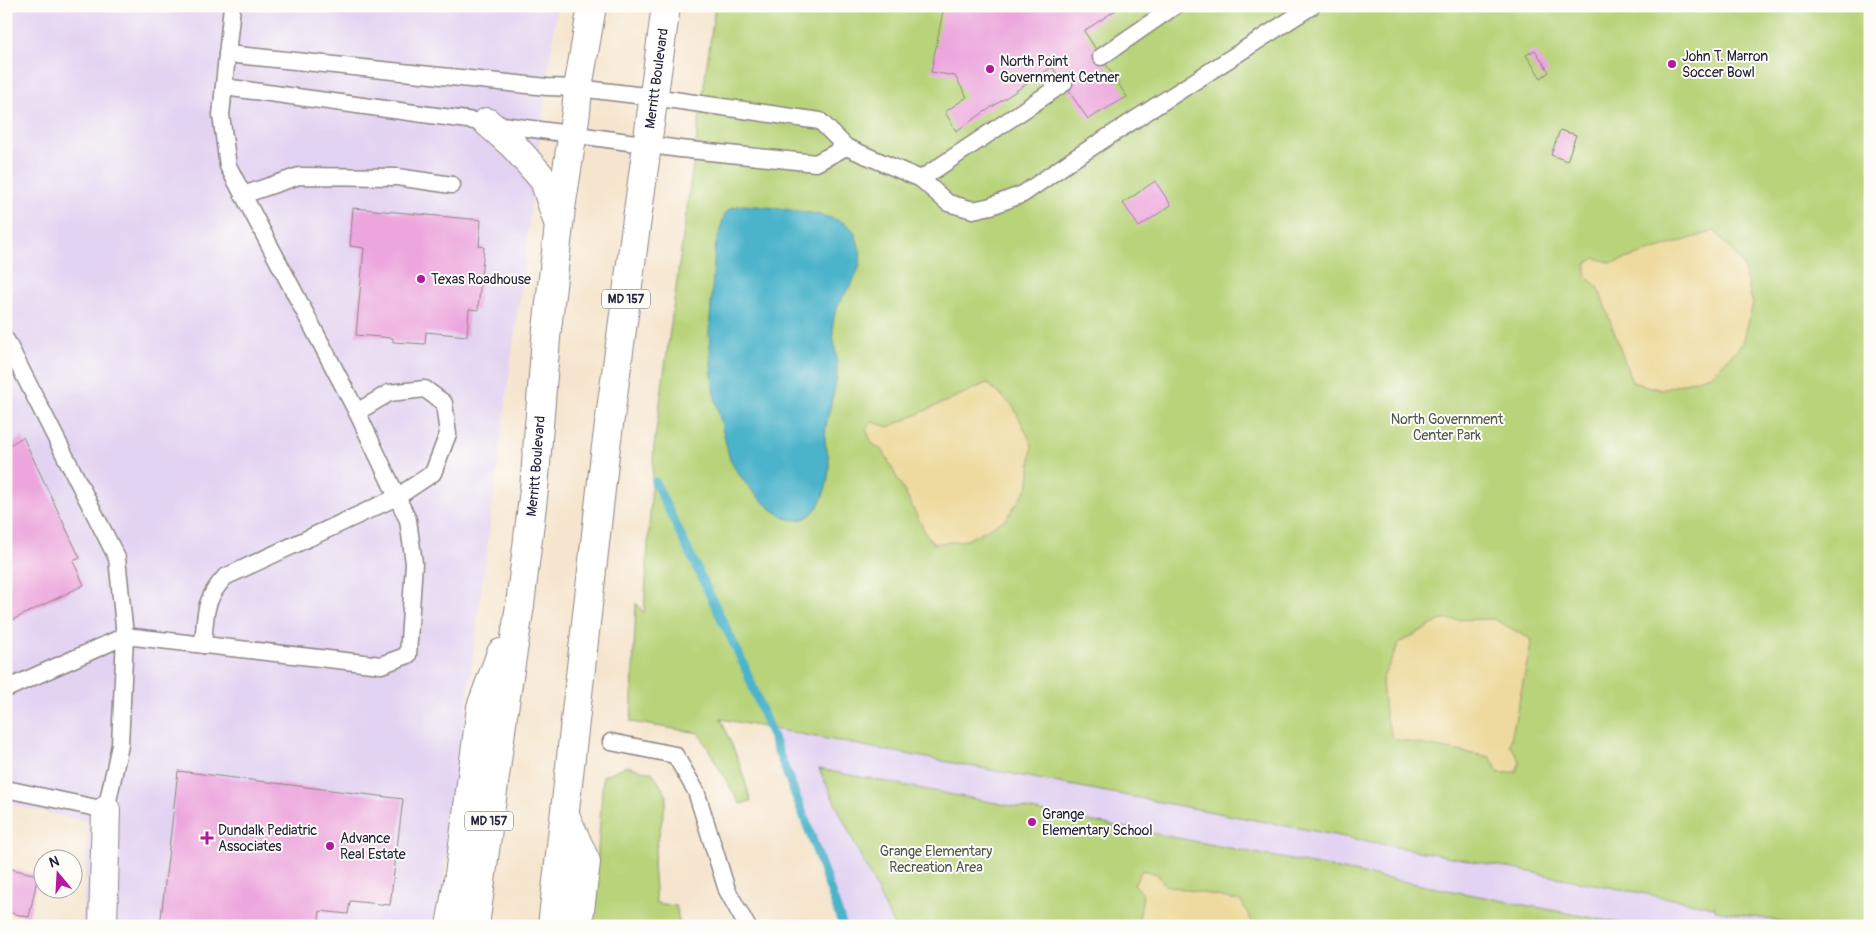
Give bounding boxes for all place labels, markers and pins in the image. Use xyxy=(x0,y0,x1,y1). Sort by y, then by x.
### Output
place label: John T. Marron Soccer Bowl xyxy=(1682,48,1768,81)
place label: North Point Government Cetner xyxy=(1000,53,1119,86)
marker: John T. Marron Soccer Bowl xyxy=(1666,58,1678,70)
marker: North Point Government Cetner xyxy=(984,63,996,75)
place label: Texas Roadhouse xyxy=(431,271,531,288)
marker: Texas Roadhouse xyxy=(415,273,427,285)
place label: Grange Elementary School xyxy=(1042,806,1153,839)
marker: Grange Elementary School xyxy=(1026,816,1038,828)
place label: Dundalk Pediatric Associates xyxy=(218,822,317,855)
place label: Advance Real Estate xyxy=(340,830,406,863)
marker: Dundalk Pediatric Associates xyxy=(200,831,214,845)
marker: Advance Real Estate xyxy=(324,840,336,852)

